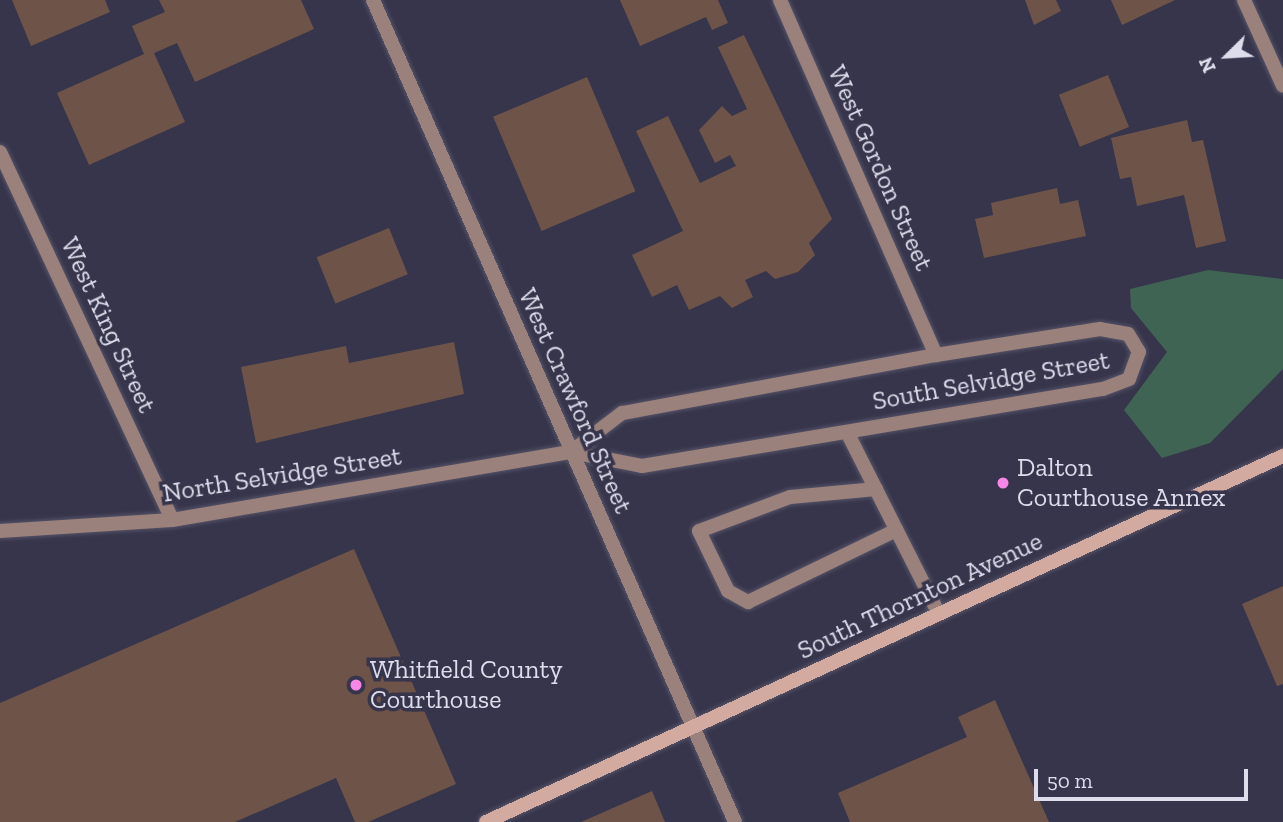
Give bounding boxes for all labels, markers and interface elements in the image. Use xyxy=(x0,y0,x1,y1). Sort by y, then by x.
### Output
north arrow xyxy=(1192,21,1262,91)
text: N xyxy=(1194,53,1221,76)
street label: West Gordon Street xyxy=(821,61,939,275)
street label: West King Street xyxy=(54,232,162,418)
street label: West Crawford Street xyxy=(511,284,639,518)
street label: South Selvidge Street xyxy=(870,345,1112,417)
street label: North Selvidge Street xyxy=(160,441,404,509)
place label: Dalton Courthouse Annex xyxy=(1017,452,1226,514)
marker: Dalton Courthouse Annex xyxy=(995,475,1011,491)
street label: South Thornton Avenue xyxy=(792,525,1048,667)
place label: Whitfield County Courthouse xyxy=(370,654,562,716)
marker: Whitfield County Courthouse xyxy=(348,677,364,693)
scale bar xyxy=(1038,756,1252,800)
text: 50 m xyxy=(1047,768,1093,793)

